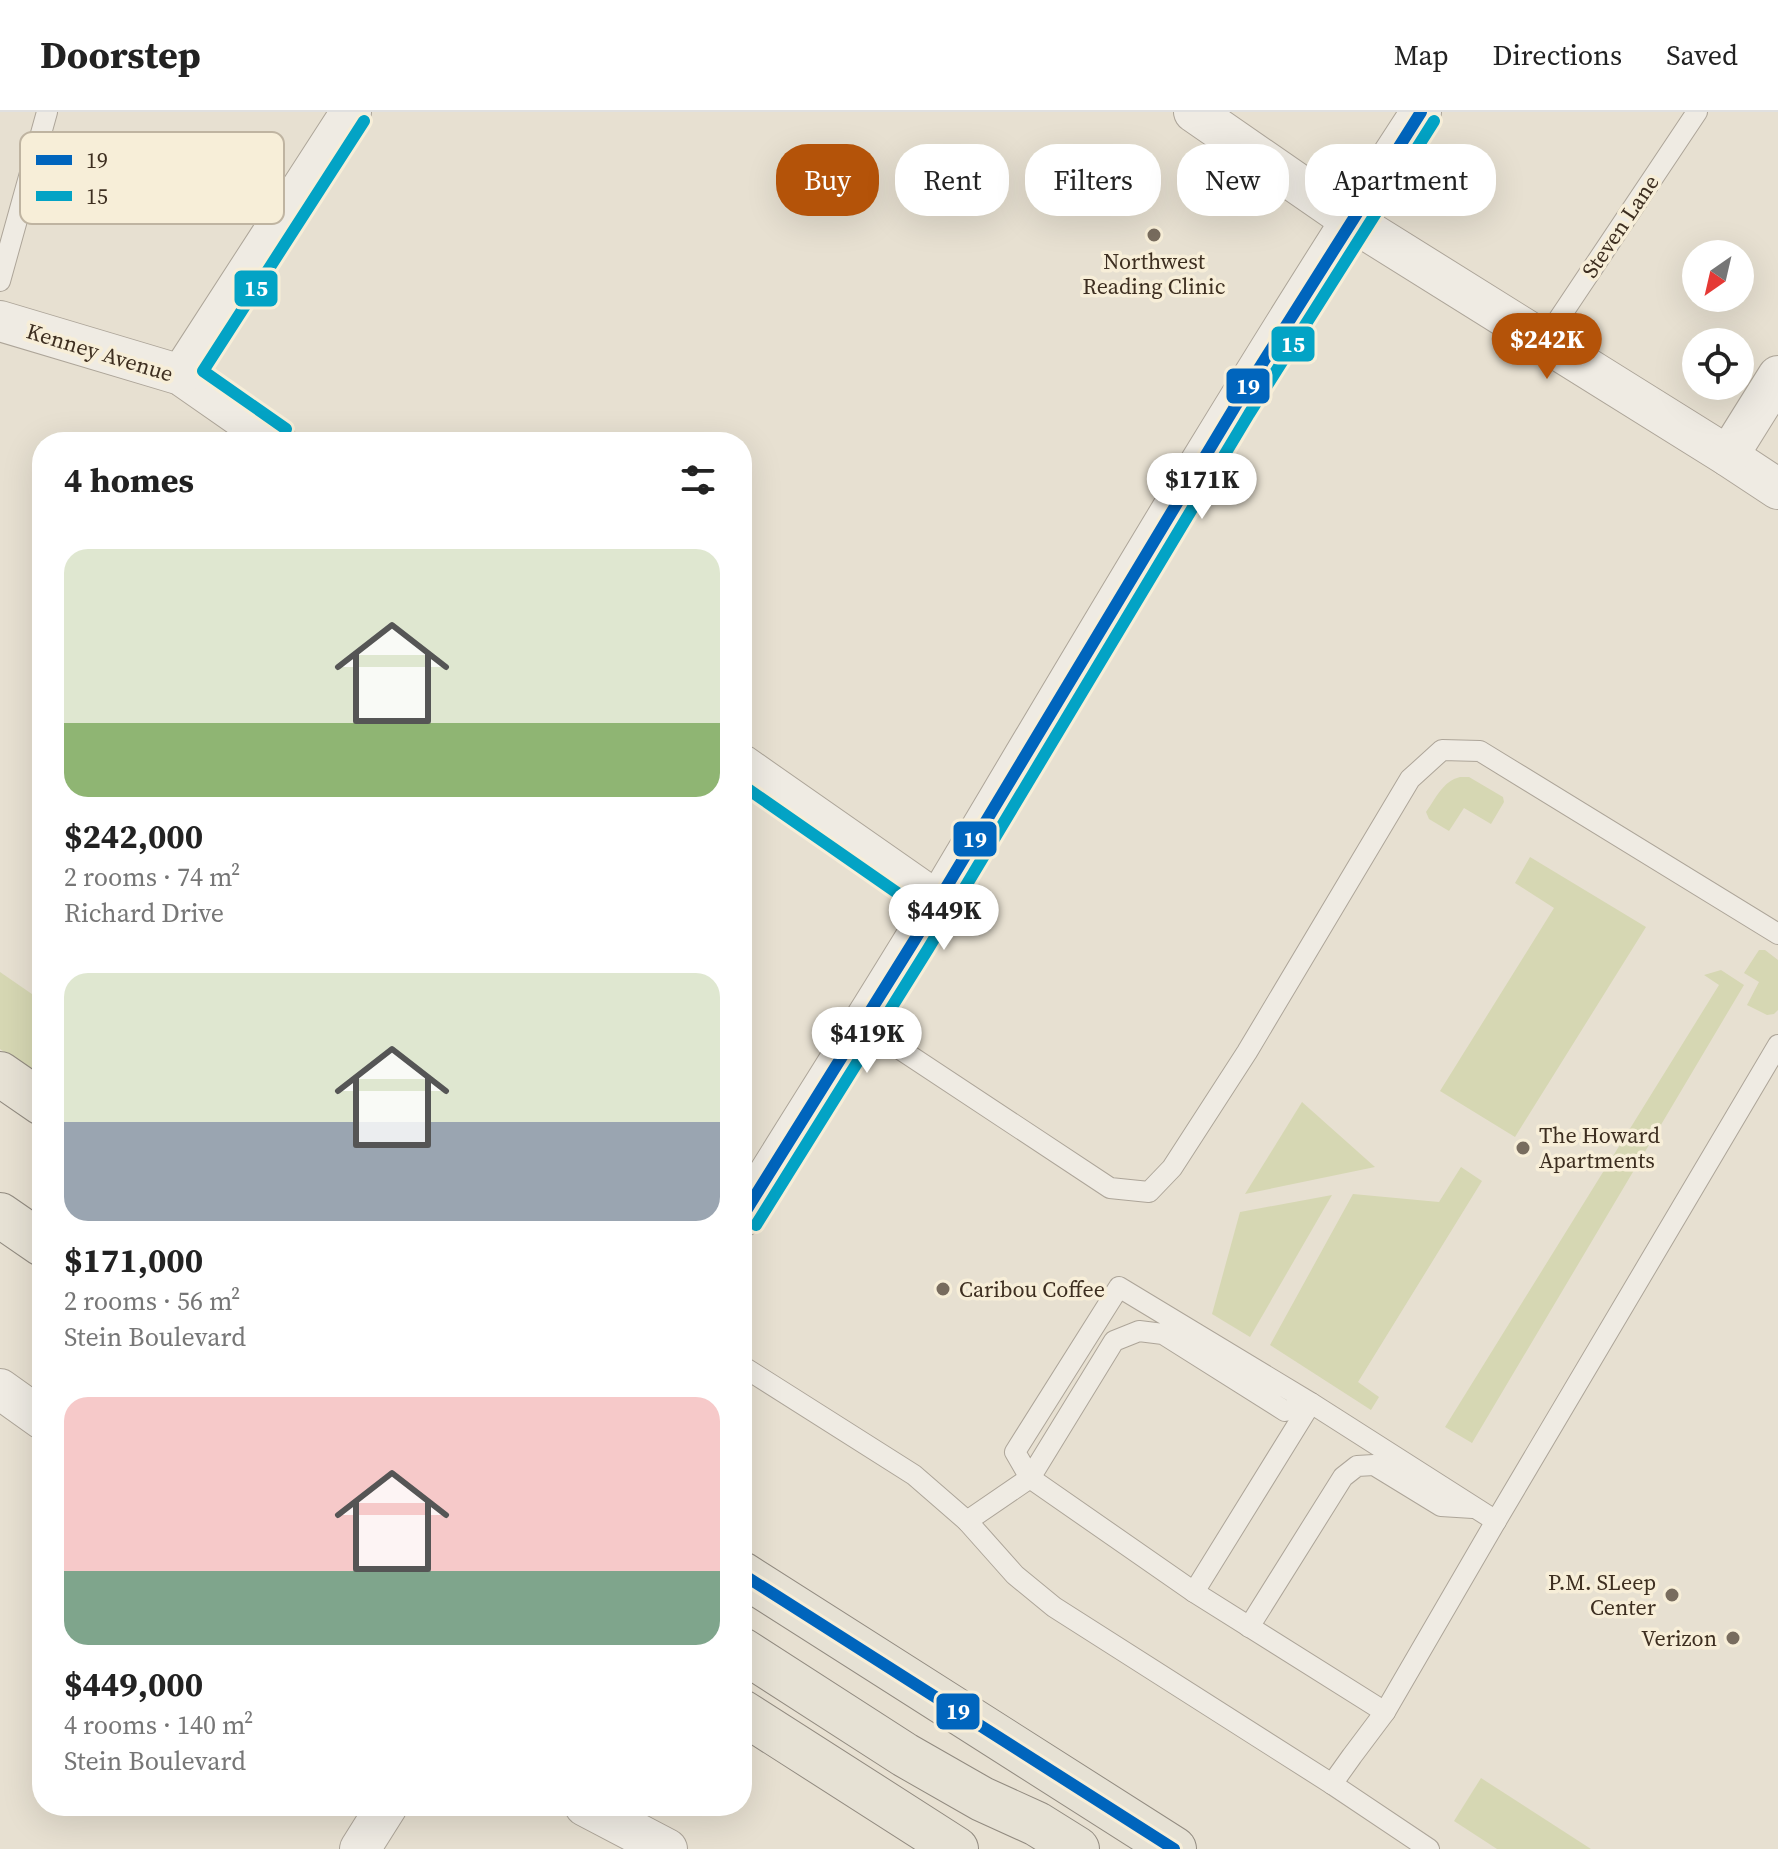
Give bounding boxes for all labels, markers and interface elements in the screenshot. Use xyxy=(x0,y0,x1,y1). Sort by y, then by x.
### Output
text: Doorstep xyxy=(40,29,201,81)
text: Map xyxy=(1394,36,1449,74)
text: Directions xyxy=(1493,36,1622,74)
text: Saved xyxy=(1666,36,1738,74)
legend xyxy=(20,132,284,224)
chip: Buy xyxy=(776,144,879,216)
chip: Rent xyxy=(895,144,1009,216)
chip: Filters xyxy=(1025,144,1161,216)
chip: New xyxy=(1177,144,1289,216)
chip: Apartment xyxy=(1305,144,1496,216)
text: 19 xyxy=(86,145,108,175)
street label: Steven Lane xyxy=(1574,169,1666,283)
text: 15 xyxy=(86,181,108,211)
marker: Northwest Reading Clinic xyxy=(1145,226,1163,244)
north arrow xyxy=(1682,240,1754,312)
map controls xyxy=(1682,240,1754,400)
place label: Northwest Reading Clinic xyxy=(1083,246,1226,301)
line badge: 15 xyxy=(233,269,279,308)
text: 15 xyxy=(244,273,268,303)
pin: $242K xyxy=(1491,313,1603,381)
street label: Kenney Avenue xyxy=(23,315,177,389)
text: $242K xyxy=(1510,321,1584,357)
line badge: 15 xyxy=(1270,325,1316,363)
button: locate xyxy=(1682,328,1754,400)
text: 15 xyxy=(1281,329,1305,359)
line badge: 19 xyxy=(1225,367,1271,405)
text: 19 xyxy=(1236,371,1260,401)
pin: $171K xyxy=(1146,453,1258,521)
text: 4 homes xyxy=(64,457,194,503)
icon: filters xyxy=(676,458,720,502)
text: $171K xyxy=(1165,461,1239,497)
icon: home xyxy=(320,601,464,745)
text: $242,000 xyxy=(64,813,203,859)
line badge: 19 xyxy=(952,820,998,858)
text: 19 xyxy=(963,824,987,854)
text: 2 rooms · 74 m² xyxy=(64,859,240,895)
pin: $449K xyxy=(888,884,1000,952)
text: $449K xyxy=(907,892,981,928)
text: Richard Drive xyxy=(64,895,224,931)
pin: $419K xyxy=(811,1007,923,1075)
text: $419K xyxy=(830,1015,904,1051)
icon: home xyxy=(320,1025,464,1169)
place label: The Howard Apartments xyxy=(1539,1120,1660,1175)
marker: The Howard Apartments xyxy=(1514,1139,1532,1157)
text: $171,000 xyxy=(64,1237,203,1283)
place label: Caribou Coffee xyxy=(959,1274,1105,1304)
marker: Caribou Coffee xyxy=(934,1280,952,1298)
text: 2 rooms · 56 m² xyxy=(64,1283,240,1319)
text: Stein Boulevard xyxy=(64,1319,246,1355)
icon: home xyxy=(320,1449,464,1593)
place label: P.M. SLeep Center xyxy=(1548,1567,1657,1622)
marker: P.M. SLeep Center xyxy=(1663,1586,1681,1604)
place label: Verizon xyxy=(1641,1623,1717,1653)
marker: Verizon xyxy=(1724,1629,1742,1647)
text: $449,000 xyxy=(64,1661,203,1707)
line badge: 19 xyxy=(935,1692,981,1731)
text: 19 xyxy=(946,1696,970,1726)
text: 4 rooms · 140 m² xyxy=(64,1707,253,1743)
text: Stein Boulevard xyxy=(64,1743,246,1779)

